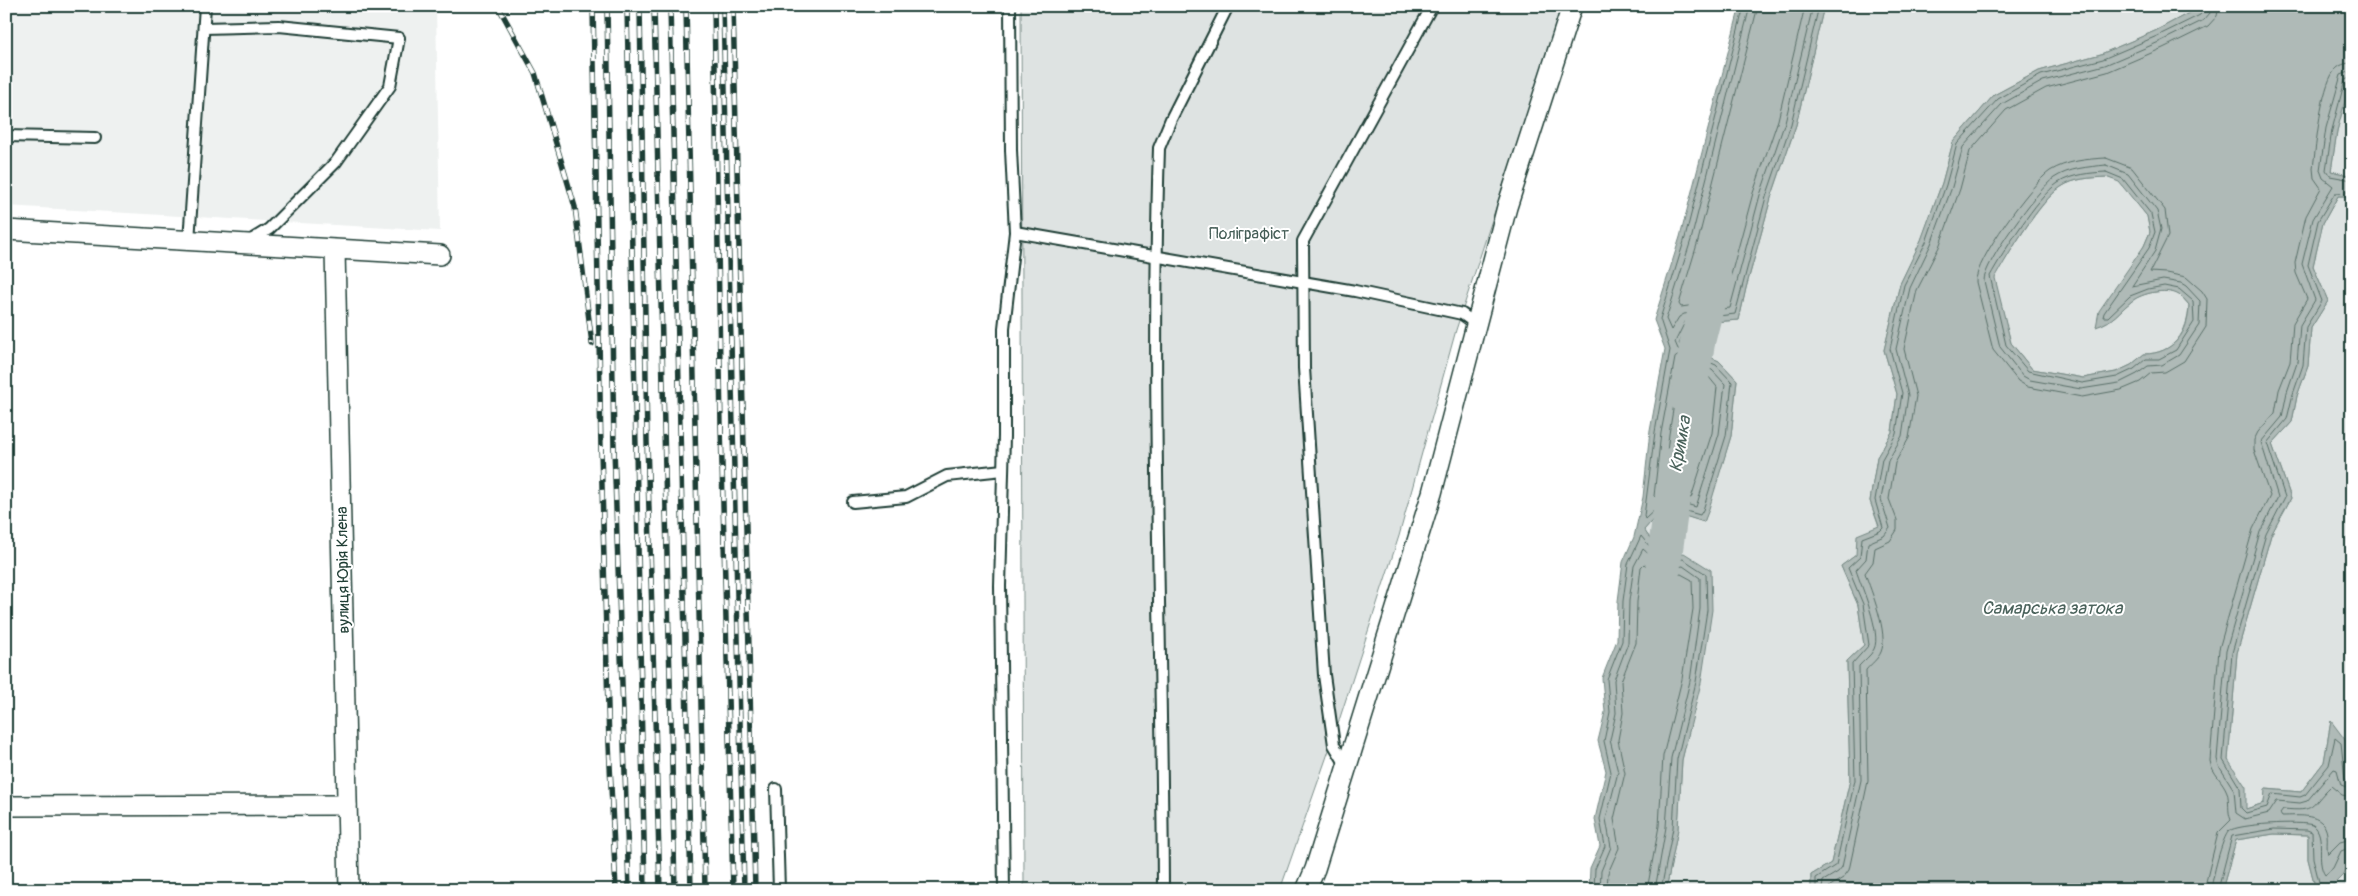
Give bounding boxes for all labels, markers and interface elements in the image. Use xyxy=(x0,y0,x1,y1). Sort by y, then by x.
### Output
park label: Поліграфіст xyxy=(1209,224,1289,244)
water label: Кримка xyxy=(1664,413,1697,474)
street label: вулиця Юрія Клена xyxy=(332,506,354,634)
water label: Самарська затока xyxy=(1982,597,2124,620)

